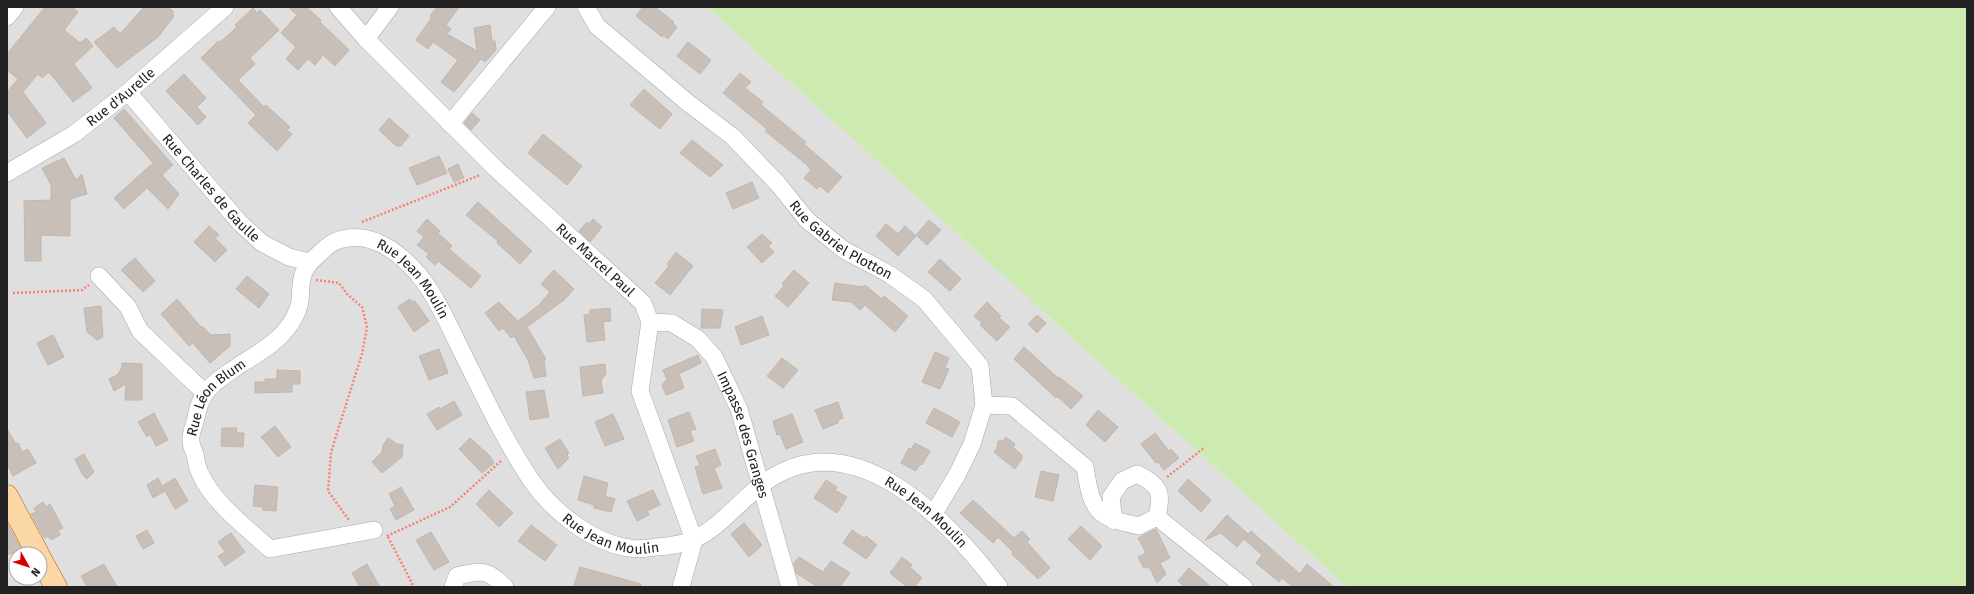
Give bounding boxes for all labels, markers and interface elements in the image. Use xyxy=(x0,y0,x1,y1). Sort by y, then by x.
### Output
street label: Rue d'Aurelle xyxy=(83,64,159,130)
street label: Rue Charles de Gaulle xyxy=(159,130,263,246)
street label: Rue Gabriel Plotton xyxy=(786,197,895,283)
street label: Rue Marcel Paul xyxy=(552,220,638,300)
street label: Rue Jean Moulin xyxy=(374,235,452,322)
street label: Rue Léon Blum xyxy=(183,355,249,438)
street label: Impasse des Granges xyxy=(713,369,772,501)
street label: Rue Jean Moulin xyxy=(882,473,971,552)
street label: Rue Jean Moulin xyxy=(559,510,660,558)
north arrow xyxy=(8,546,48,586)
text: N xyxy=(28,565,43,579)

